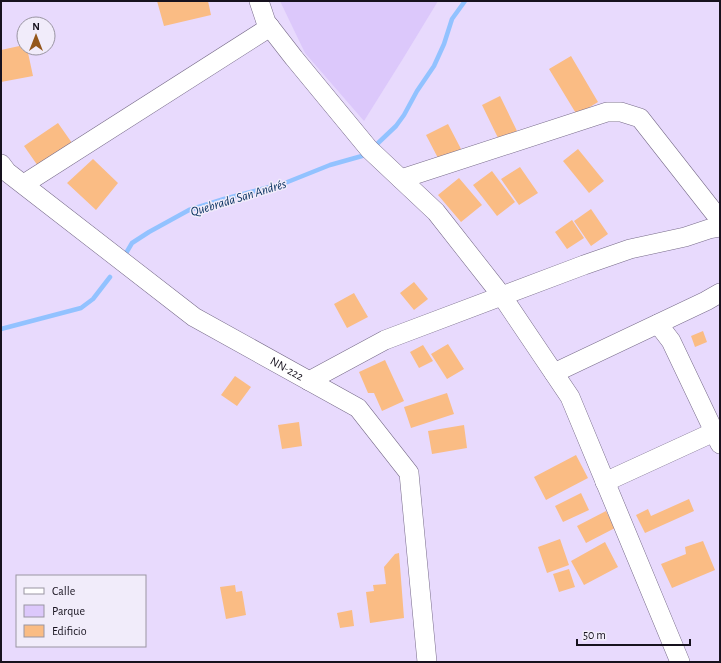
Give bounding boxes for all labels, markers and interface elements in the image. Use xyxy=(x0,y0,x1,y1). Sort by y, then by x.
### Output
north arrow xyxy=(16,16,56,56)
text: N xyxy=(32,21,40,32)
water label: Quebrada San Andrés xyxy=(189,178,288,219)
street label: NN-222 xyxy=(268,355,306,383)
legend xyxy=(16,575,146,647)
text: Calle xyxy=(52,585,75,597)
text: Parque xyxy=(52,605,85,617)
scale bar xyxy=(577,621,690,647)
text: Edificio xyxy=(52,625,87,637)
text: 50 m xyxy=(583,629,606,641)

